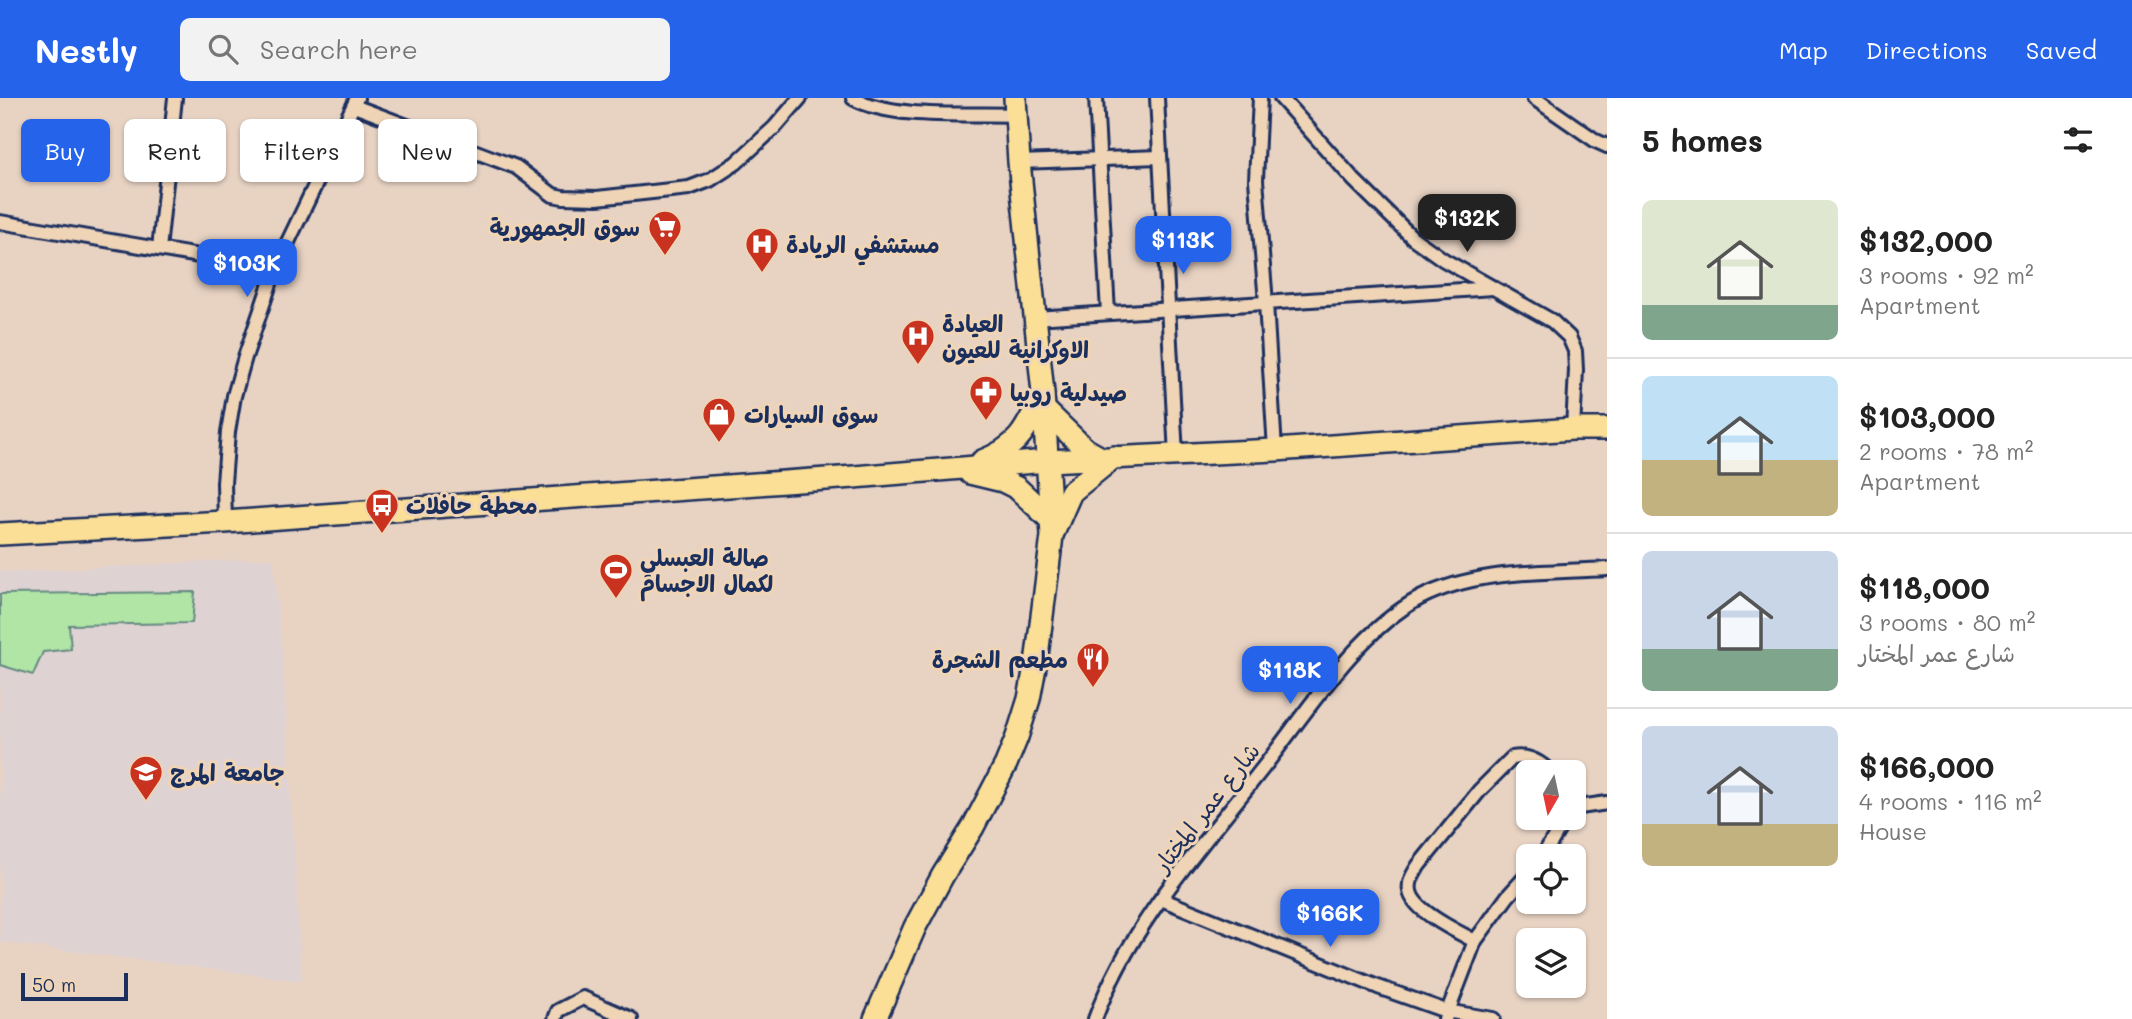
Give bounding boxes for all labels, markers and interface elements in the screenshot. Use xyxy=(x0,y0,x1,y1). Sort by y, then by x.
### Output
search box xyxy=(180,18,670,81)
text: Nestly xyxy=(35,28,138,71)
icon: search xyxy=(204,30,242,68)
text: Search here xyxy=(260,32,418,66)
text: Map xyxy=(1779,34,1828,65)
text: Directions xyxy=(1866,34,1988,65)
text: Saved xyxy=(2026,34,2097,65)
chip: Buy xyxy=(21,119,110,182)
chip: Rent xyxy=(124,119,226,182)
chip: Filters xyxy=(240,119,364,182)
chip: New xyxy=(378,119,477,182)
text: 5 homes xyxy=(1642,120,1763,160)
icon: filters xyxy=(2059,121,2097,159)
pin: $132K xyxy=(1418,194,1516,254)
text: $132K xyxy=(1434,202,1500,232)
supermarket icon: سوق الجمهورية xyxy=(646,208,684,257)
place label: سوق الجمهورية xyxy=(490,212,640,243)
pin: $113K xyxy=(1134,216,1232,276)
text: $132,000 xyxy=(1859,220,1993,260)
text: $113K xyxy=(1151,224,1215,254)
hospital icon: مستشفي الريادة xyxy=(743,225,781,274)
icon: home xyxy=(1698,228,1782,312)
place label: مستشفي الريادة xyxy=(786,229,940,266)
pin: $103K xyxy=(198,240,296,299)
text: $103K xyxy=(213,247,281,277)
text: 3 rooms · 92 m² xyxy=(1859,260,2034,290)
text: Apartment xyxy=(1859,290,1981,320)
place label: العيادة الاوكرانية للعيون xyxy=(942,308,1089,365)
hospital icon: العيادة الاوكرانية للعيون xyxy=(899,317,937,366)
pharmacy icon: صيدلية روبيا xyxy=(967,373,1005,422)
place label: صيدلية روبيا xyxy=(1010,377,1127,408)
shop icon: سوق السيارات xyxy=(700,395,738,444)
text: $103,000 xyxy=(1859,396,1995,436)
place label: سوق السيارات xyxy=(744,399,878,430)
icon: home xyxy=(1698,404,1782,488)
text: 2 rooms · 78 m² xyxy=(1859,436,2033,466)
text: Apartment xyxy=(1859,466,1981,496)
bus stop icon: محطة حافلات xyxy=(363,486,401,535)
place label: محطة حافلات xyxy=(406,490,538,520)
place label: صالة العبسلي لكمال الاجسام xyxy=(640,542,773,602)
sports icon: صالة العبسلي لكمال الاجسام xyxy=(597,551,635,600)
text: $118,000 xyxy=(1859,567,1990,607)
icon: home xyxy=(1698,579,1782,663)
text: 3 rooms · 80 m² xyxy=(1859,607,2035,637)
text: شارع عمر المختار xyxy=(1859,638,2015,668)
restaurant icon: مطعم الشجرة xyxy=(1074,640,1112,689)
place label: مطعم الشجرة xyxy=(932,644,1068,678)
pin: $118K xyxy=(1241,646,1339,706)
text: $118K xyxy=(1258,654,1322,684)
street label: شارع عمر المختار xyxy=(1145,736,1267,881)
text: $166,000 xyxy=(1859,746,1994,786)
school or university icon: جامعة المرج xyxy=(127,753,165,802)
icon: home xyxy=(1698,754,1782,838)
place label: جامعة المرج xyxy=(170,757,285,788)
north arrow xyxy=(1516,760,1586,830)
map controls xyxy=(1516,760,1586,998)
text: 4 rooms · 116 m² xyxy=(1859,786,2042,816)
text: House xyxy=(1859,816,1927,846)
button: locate xyxy=(1516,844,1586,914)
pin: $166K xyxy=(1281,890,1379,949)
text: $166K xyxy=(1296,897,1364,927)
button: layers xyxy=(1516,928,1586,998)
scale bar xyxy=(21,970,128,1002)
text: 50 m xyxy=(32,972,76,997)

